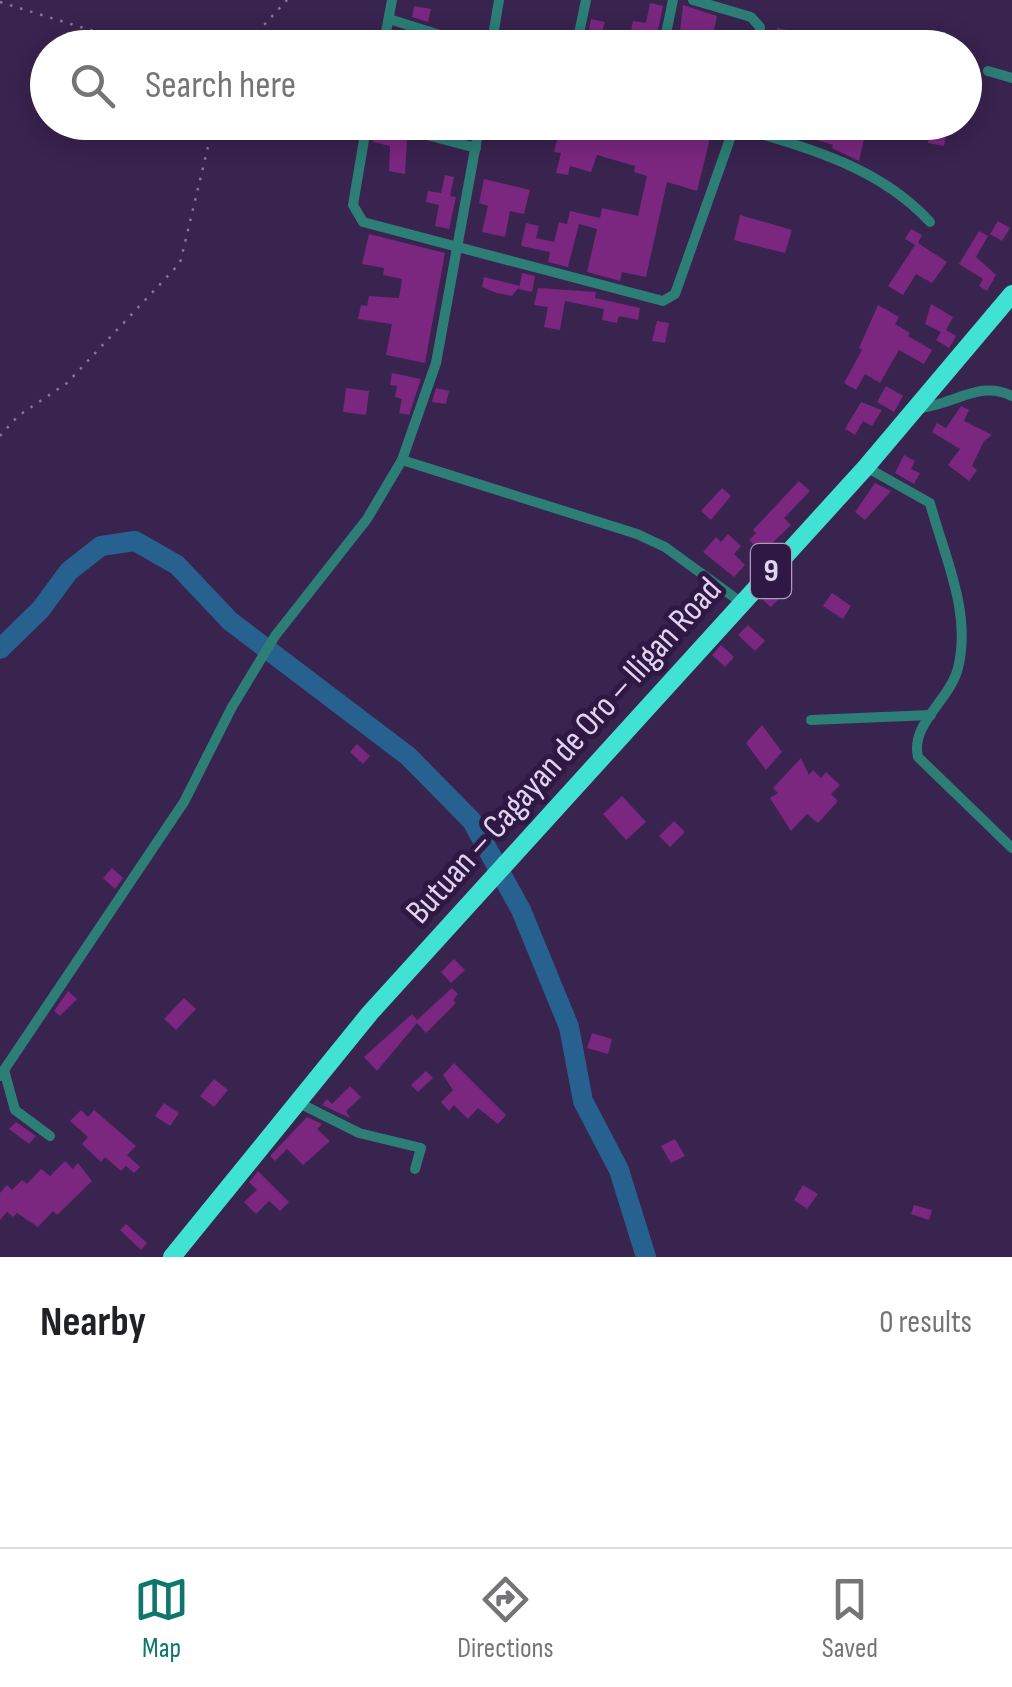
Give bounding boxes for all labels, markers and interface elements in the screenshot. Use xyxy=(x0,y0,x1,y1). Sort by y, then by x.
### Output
search box xyxy=(30,30,982,140)
icon: search xyxy=(65,58,120,113)
text: Search here xyxy=(145,63,296,108)
road number: 9 xyxy=(751,544,791,598)
street label: Butuan – Cagayan de Oro – Iligan Road xyxy=(397,569,731,933)
text: Nearby xyxy=(40,1297,146,1348)
text: 0 results xyxy=(879,1303,972,1342)
tab: Map xyxy=(134,1572,189,1665)
tab: Directions xyxy=(457,1572,554,1665)
tab: Saved xyxy=(822,1572,878,1665)

